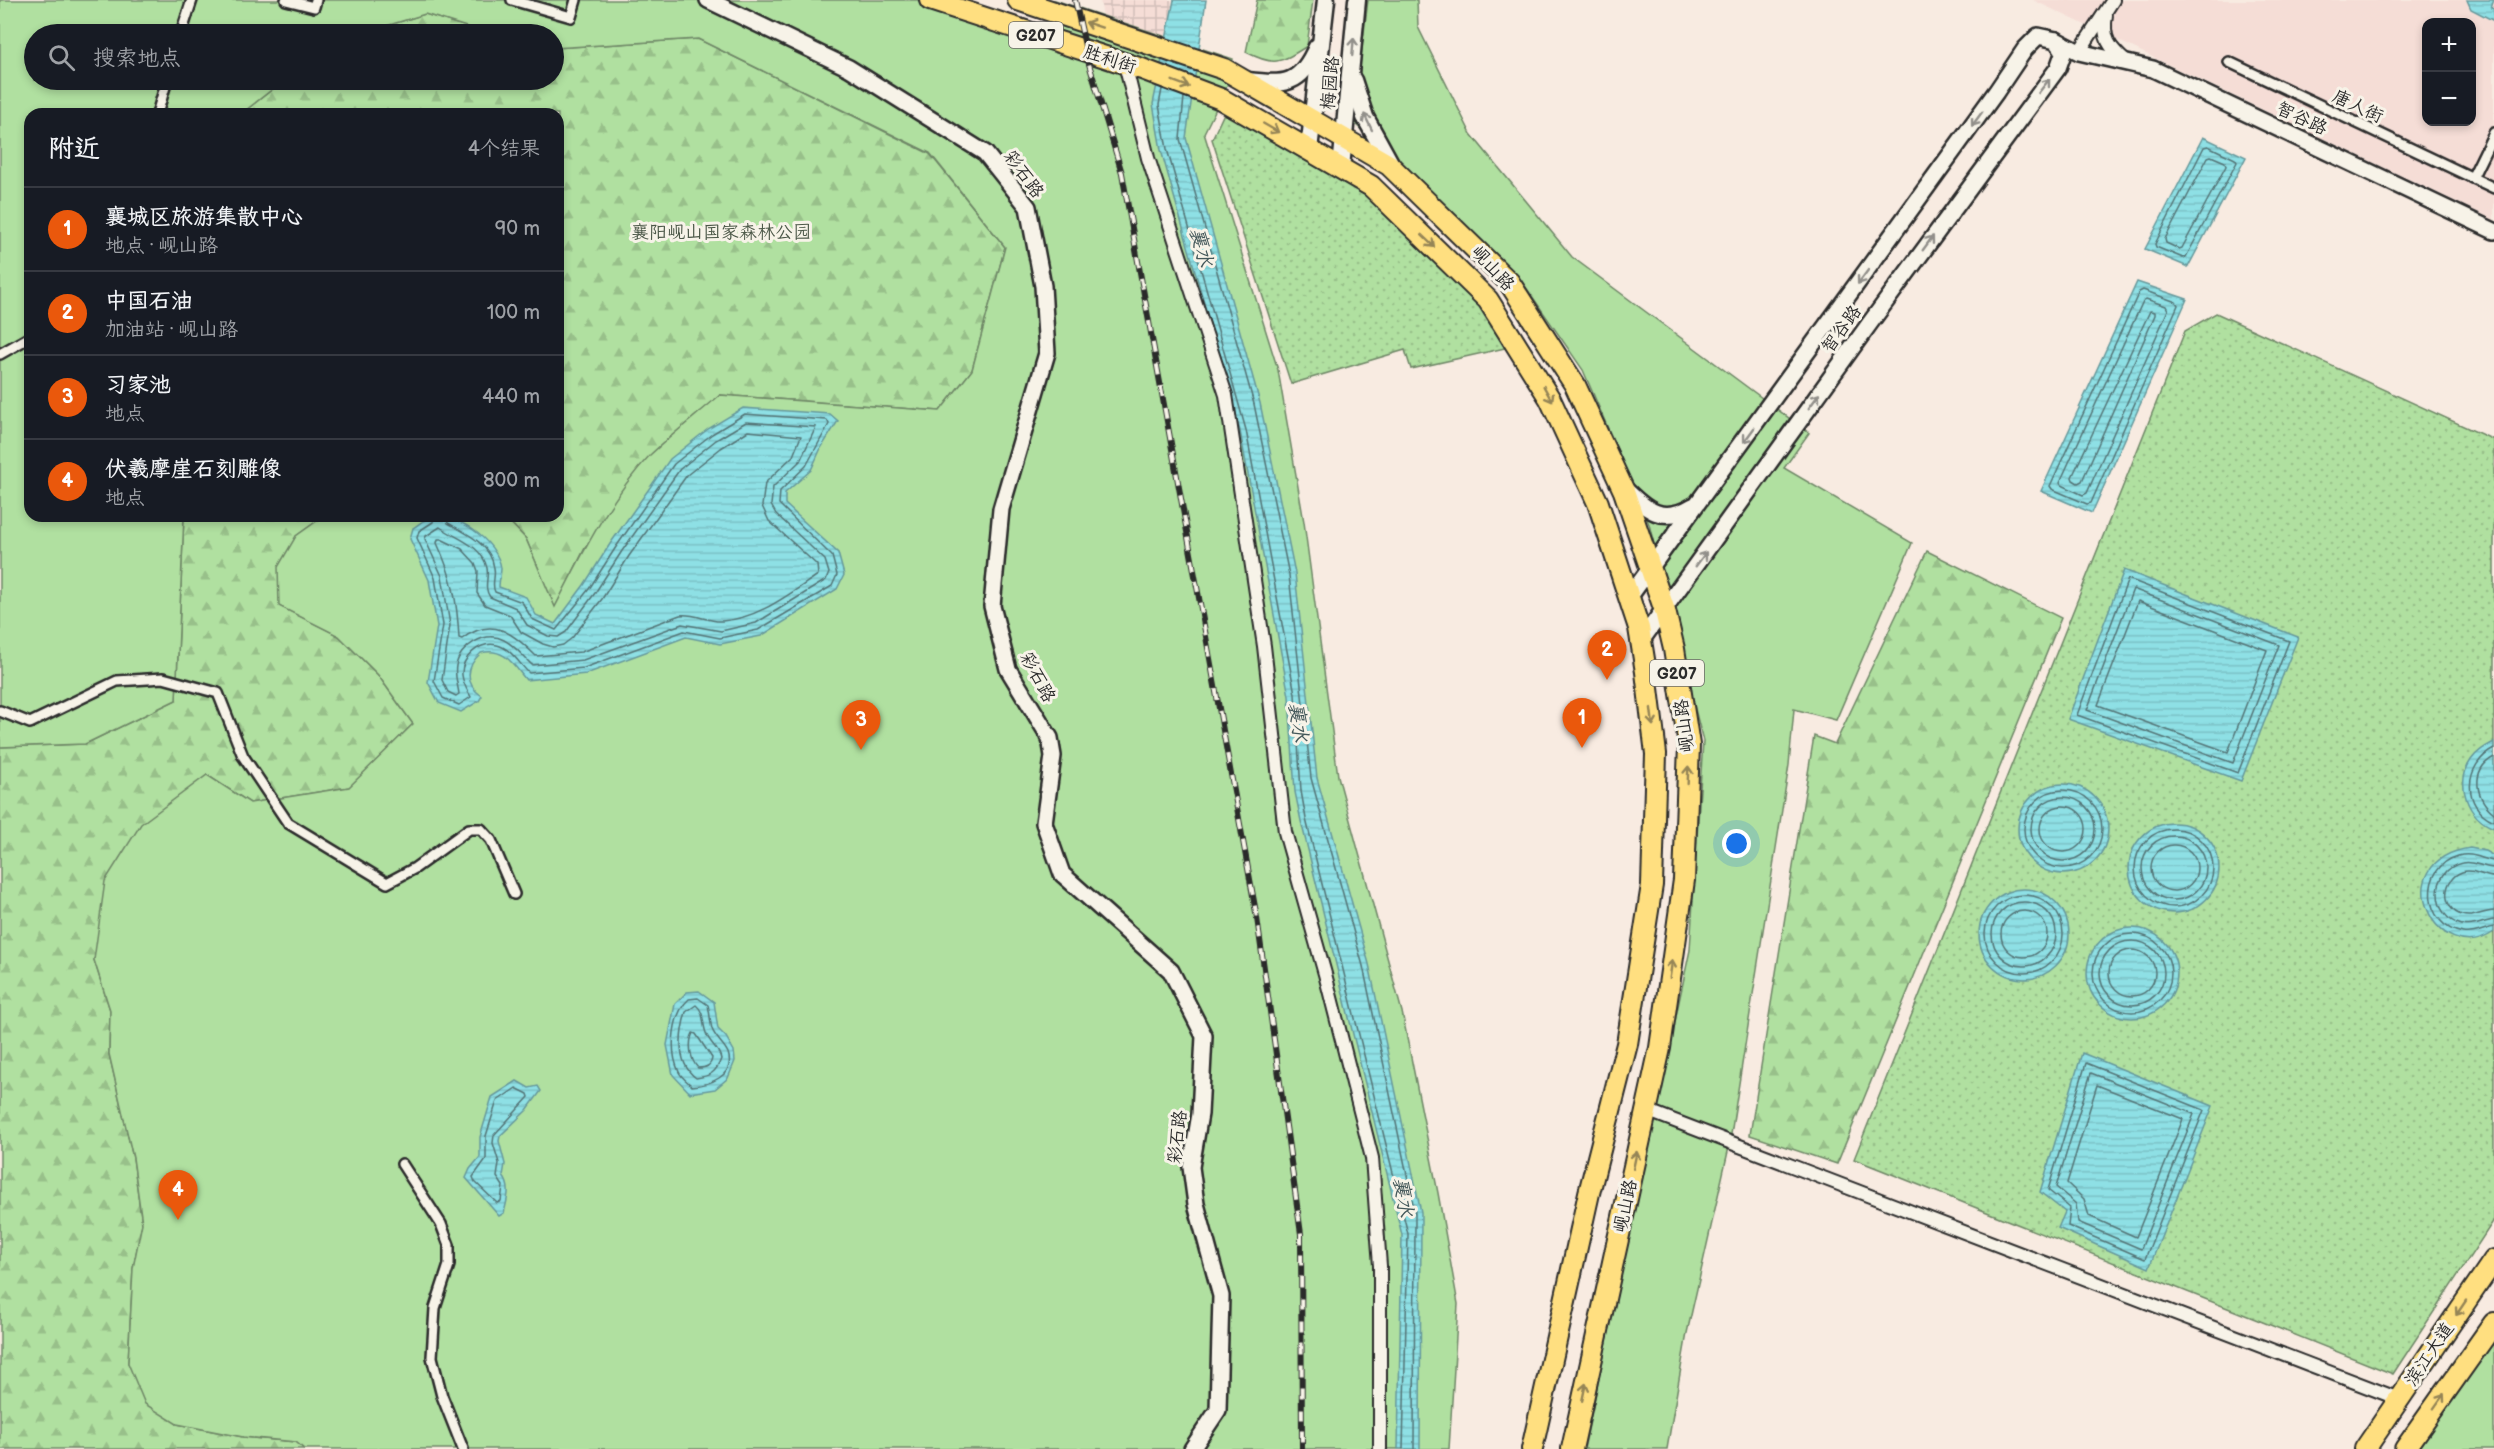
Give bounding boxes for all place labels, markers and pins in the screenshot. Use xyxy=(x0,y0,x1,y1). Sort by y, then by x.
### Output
pin: 2 xyxy=(1588,630,1626,680)
pin: 1 xyxy=(1562,698,1602,748)
pin: 3 xyxy=(842,700,880,750)
pin: 4 xyxy=(158,1170,198,1220)

